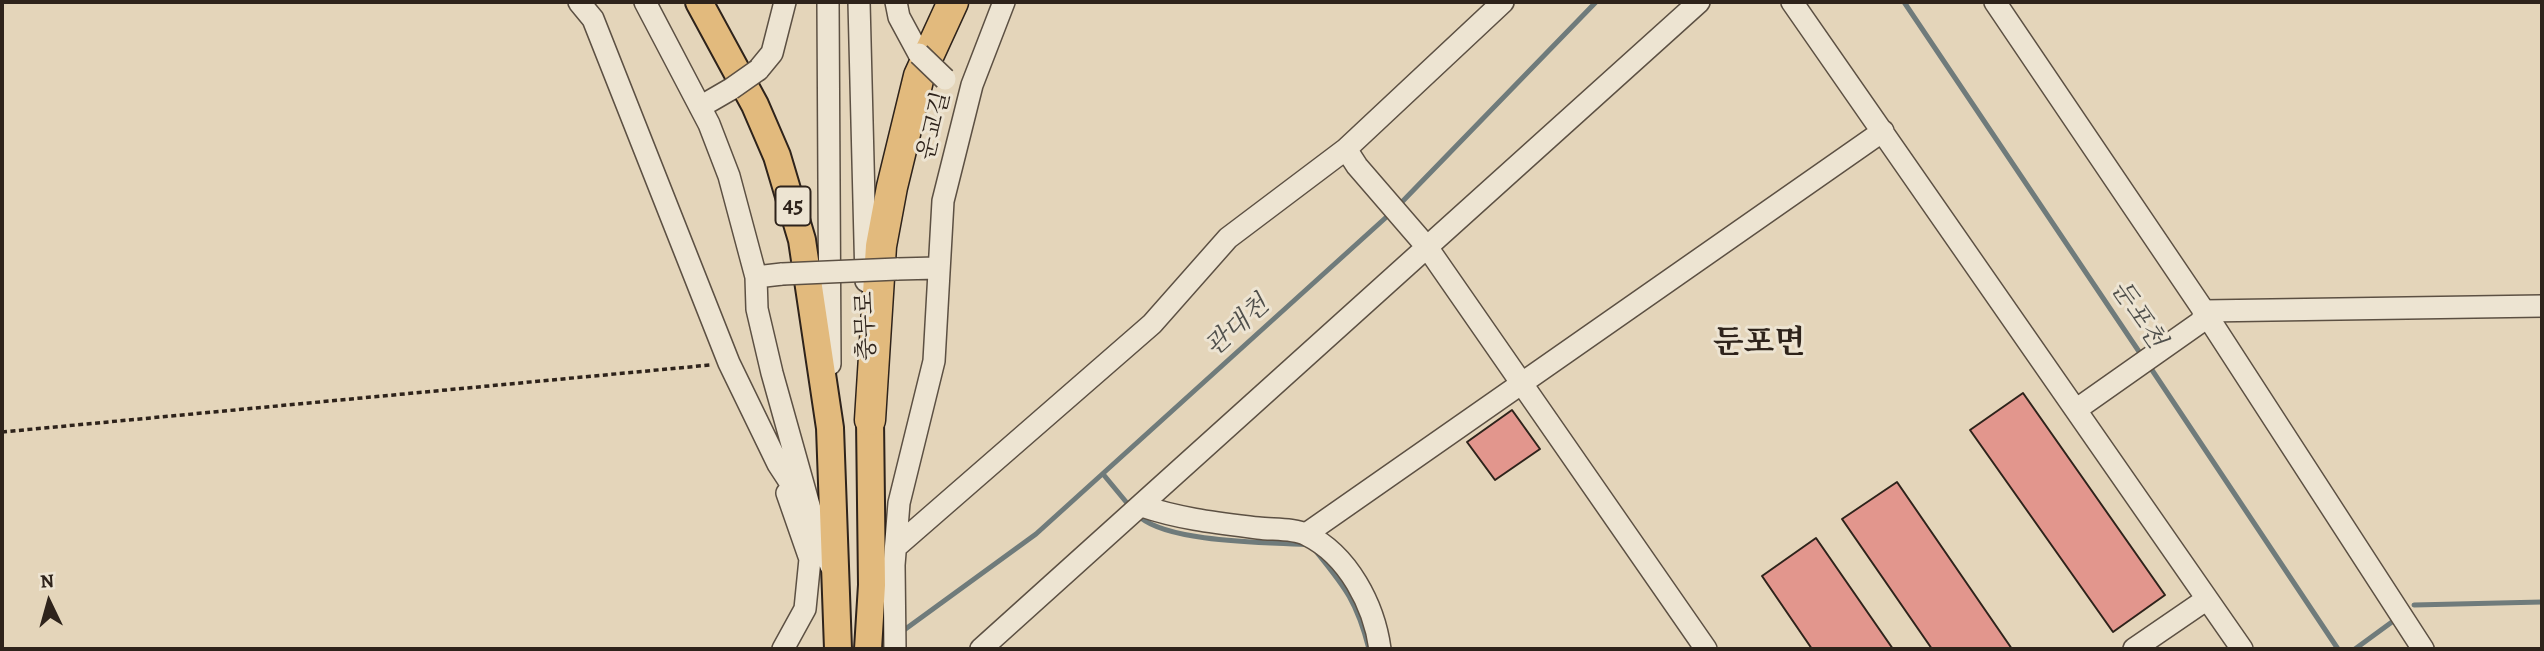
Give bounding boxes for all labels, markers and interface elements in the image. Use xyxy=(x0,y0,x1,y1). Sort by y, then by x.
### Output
street label: 운교길 xyxy=(913,89,957,163)
road number: 45 xyxy=(776,186,810,226)
water label: 둔포천 xyxy=(2103,275,2171,355)
water label: 관대천 xyxy=(1200,290,1276,364)
street label: 충무로 xyxy=(851,291,883,361)
district label: 둔포면 xyxy=(1713,325,1805,363)
north arrow xyxy=(14,567,84,637)
text: N xyxy=(39,568,55,595)

